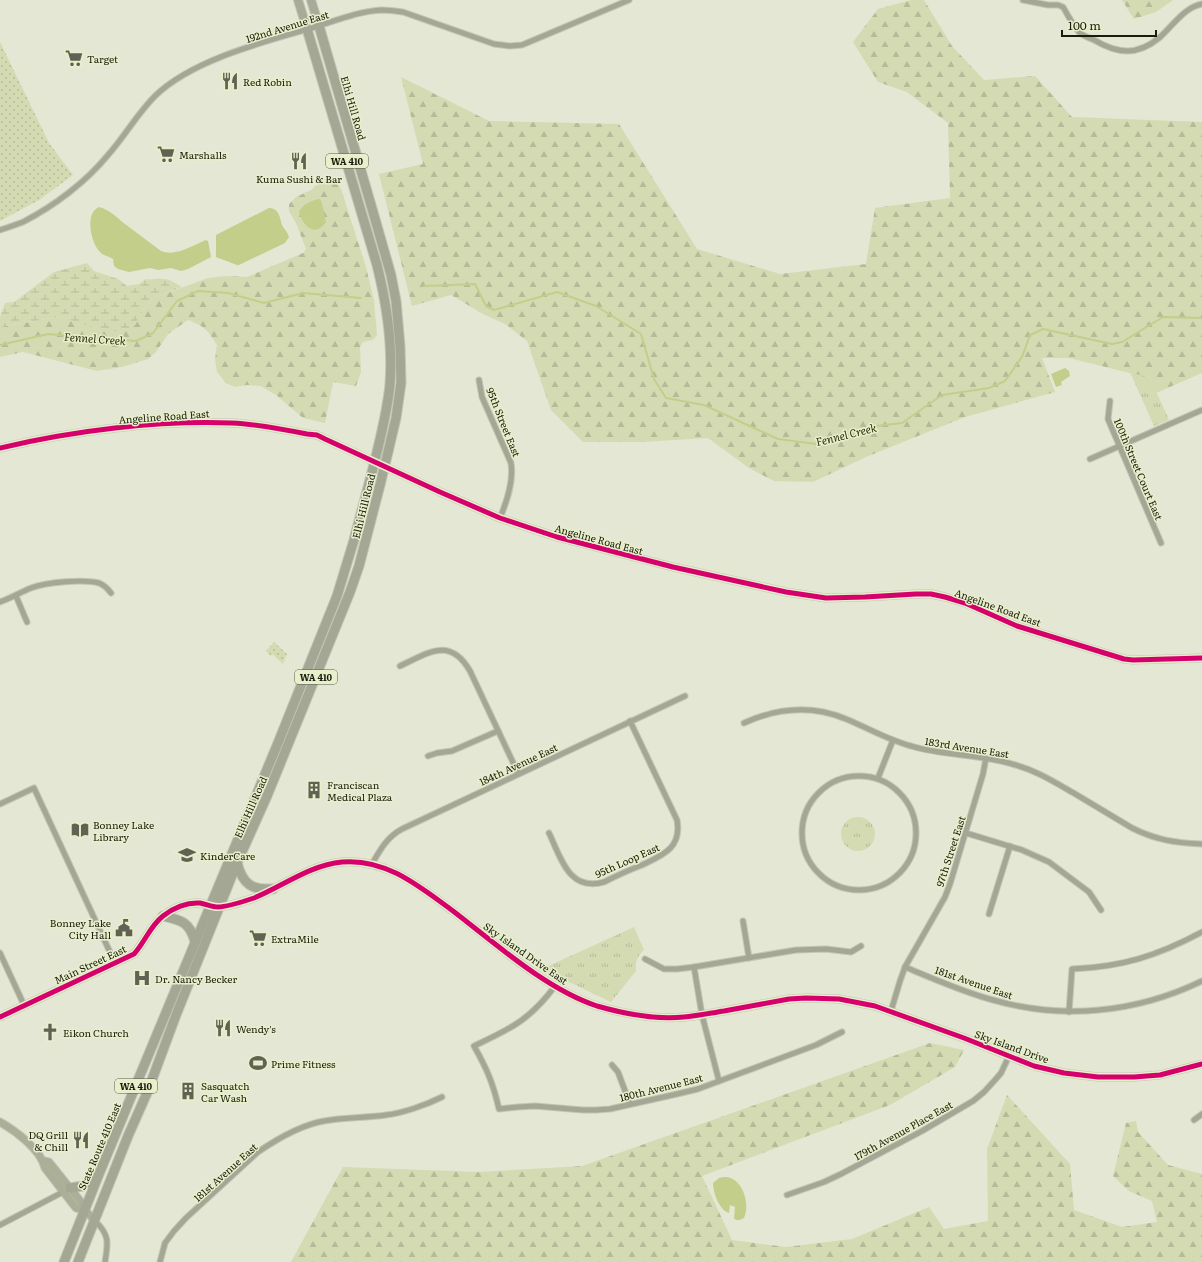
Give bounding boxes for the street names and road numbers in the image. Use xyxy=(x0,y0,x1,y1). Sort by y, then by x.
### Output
street label: 192nd Avenue East xyxy=(244,6,330,46)
street label: Elhi Hill Road xyxy=(338,74,370,142)
road number: WA 410 xyxy=(326,154,368,168)
street label: 95th Street East xyxy=(483,385,525,459)
street label: Angeline Road East xyxy=(118,405,210,427)
street label: 100th Street Court East xyxy=(1111,416,1167,522)
street label: Elhi Hill Road xyxy=(348,472,378,540)
street label: Angeline Road East xyxy=(553,520,645,558)
street label: Angeline Road East xyxy=(953,584,1043,630)
road number: WA 410 xyxy=(295,670,337,684)
street label: 183rd Avenue East xyxy=(924,733,1010,761)
street label: 184th Avenue East xyxy=(476,739,560,789)
street label: Elhi Hill Road xyxy=(230,774,270,840)
street label: 97th Street East xyxy=(931,814,969,888)
street label: 95th Loop East xyxy=(592,839,662,881)
street label: Sky Island Drive East xyxy=(481,918,571,988)
street label: Main Street East xyxy=(52,941,128,987)
street label: 181st Avenue East xyxy=(933,962,1015,1002)
street label: Sky Island Drive xyxy=(973,1026,1051,1066)
street label: 180th Avenue East xyxy=(618,1069,704,1105)
road number: WA 410 xyxy=(115,1079,157,1093)
street label: 179th Avenue Place East xyxy=(851,1097,955,1163)
street label: State Route 410 East xyxy=(74,1100,124,1192)
street label: 181st Avenue East xyxy=(190,1139,260,1205)

